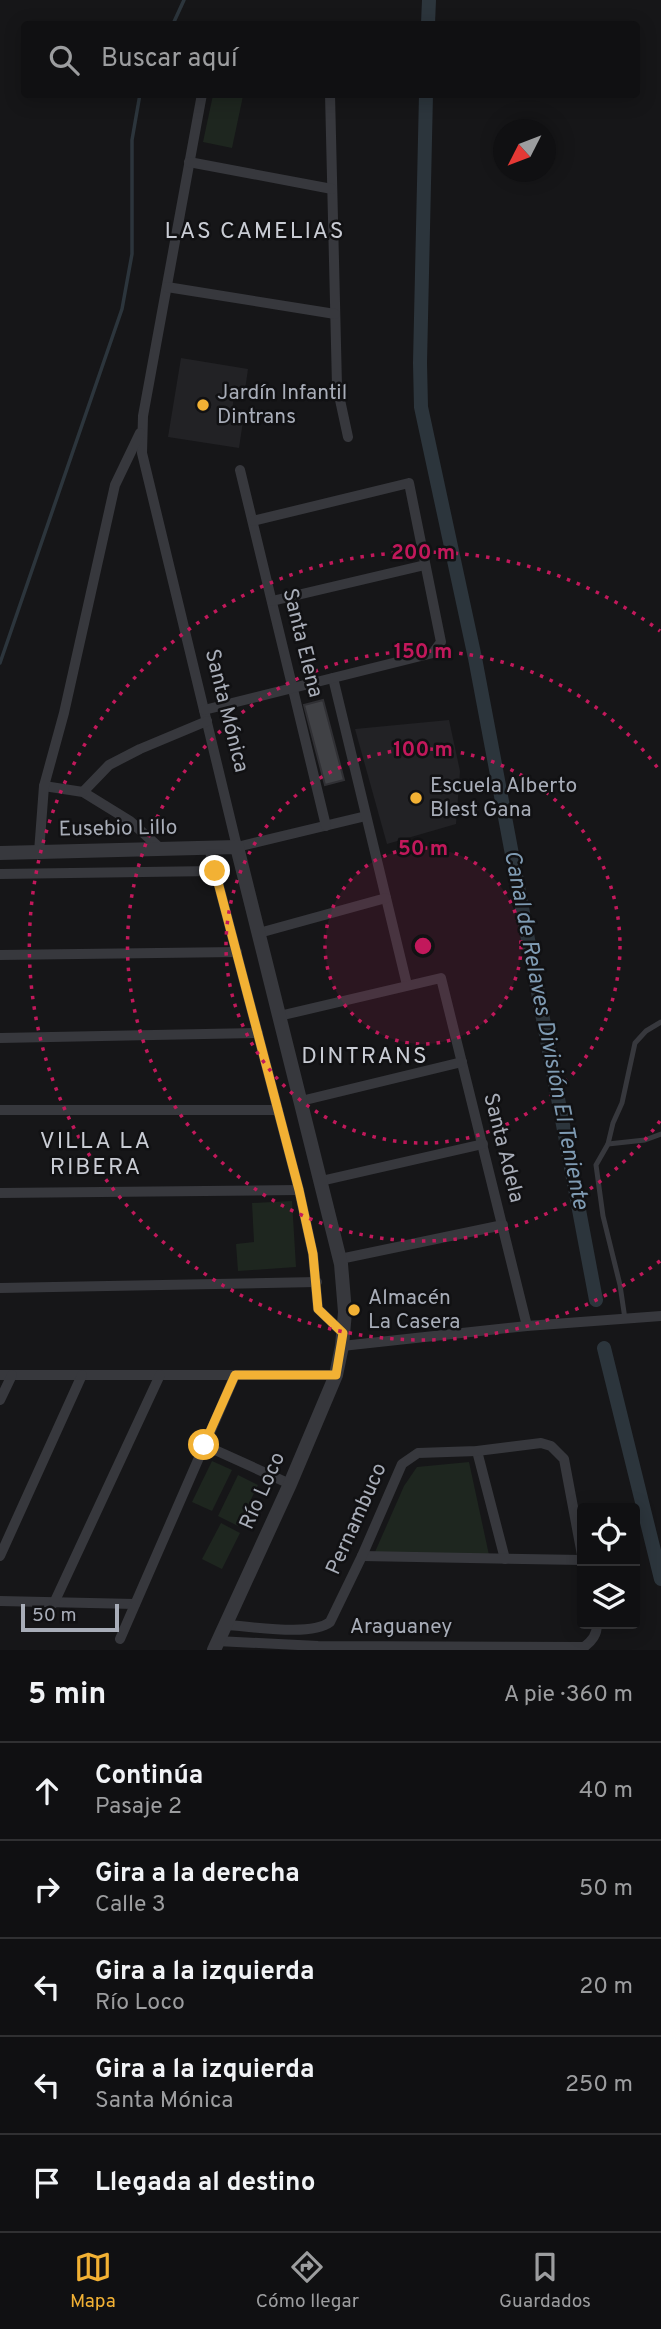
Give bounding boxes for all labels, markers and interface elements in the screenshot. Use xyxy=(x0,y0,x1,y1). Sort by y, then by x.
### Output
search box xyxy=(21,21,640,98)
icon: search xyxy=(45,41,83,79)
text: Buscar aquí xyxy=(101,43,238,76)
north arrow xyxy=(493,119,556,182)
district label: LAS CAMELIAS xyxy=(164,218,346,247)
place label: Jardín Infantil Dintrans xyxy=(217,380,347,431)
marker: Jardín Infantil Dintrans xyxy=(195,397,211,413)
text: 200 m xyxy=(391,540,455,567)
street label: Santa Elena xyxy=(275,586,329,700)
text: 150 m xyxy=(394,639,452,666)
street label: Santa Mónica xyxy=(198,646,254,776)
text: 100 m xyxy=(393,737,453,764)
place label: Escuela Alberto Blest Gana xyxy=(430,773,577,824)
marker: Escuela Alberto Blest Gana xyxy=(408,790,424,806)
street label: Eusebio Lillo xyxy=(58,814,178,844)
text: 50 m xyxy=(398,836,448,863)
water label: Canal de Relaves División El Teniente xyxy=(496,848,594,1213)
route end xyxy=(199,855,230,886)
centre of rings xyxy=(411,934,435,958)
district label: DINTRANS xyxy=(301,1043,429,1072)
street label: Santa Adela xyxy=(476,1090,530,1206)
district label: VILLA LA RIBERA xyxy=(40,1128,152,1183)
place label: Almacén La Casera xyxy=(368,1285,460,1336)
marker: Almacén La Casera xyxy=(346,1302,362,1318)
route start xyxy=(188,1429,219,1460)
street label: Río Loco xyxy=(234,1448,292,1534)
street label: Pernambuco xyxy=(320,1459,394,1579)
map controls xyxy=(577,1503,640,1629)
button: locate xyxy=(577,1503,640,1566)
button: layers xyxy=(577,1566,640,1629)
scale bar xyxy=(21,1601,119,1633)
text: 50 m xyxy=(32,1604,77,1628)
street label: Araguaney xyxy=(350,1614,452,1641)
text: 5 min xyxy=(28,1677,106,1714)
text: A pie · 360 m xyxy=(504,1681,633,1710)
text: Continúa xyxy=(95,1760,203,1793)
icon: ahead xyxy=(28,1772,66,1810)
text: 40 m xyxy=(579,1777,633,1806)
text: Pasaje 2 xyxy=(95,1793,182,1822)
text: Gira a la derecha xyxy=(95,1858,300,1891)
icon: right xyxy=(28,1870,66,1908)
text: 50 m xyxy=(579,1875,633,1904)
text: Calle 3 xyxy=(95,1891,166,1920)
text: Gira a la izquierda xyxy=(95,1956,314,1989)
icon: left xyxy=(28,1968,66,2006)
text: 20 m xyxy=(579,1973,633,2002)
text: Río Loco xyxy=(95,1989,185,2018)
text: Gira a la izquierda xyxy=(95,2054,314,2087)
icon: left xyxy=(28,2066,66,2104)
text: 250 m xyxy=(565,2071,633,2100)
text: Santa Mónica xyxy=(95,2087,233,2116)
icon: arrive xyxy=(28,2164,66,2202)
text: Llegada al destino xyxy=(95,2167,315,2200)
tab: Mapa xyxy=(70,2248,116,2314)
tab: Cómo llegar xyxy=(256,2248,359,2314)
tab: Guardados xyxy=(499,2248,591,2314)

